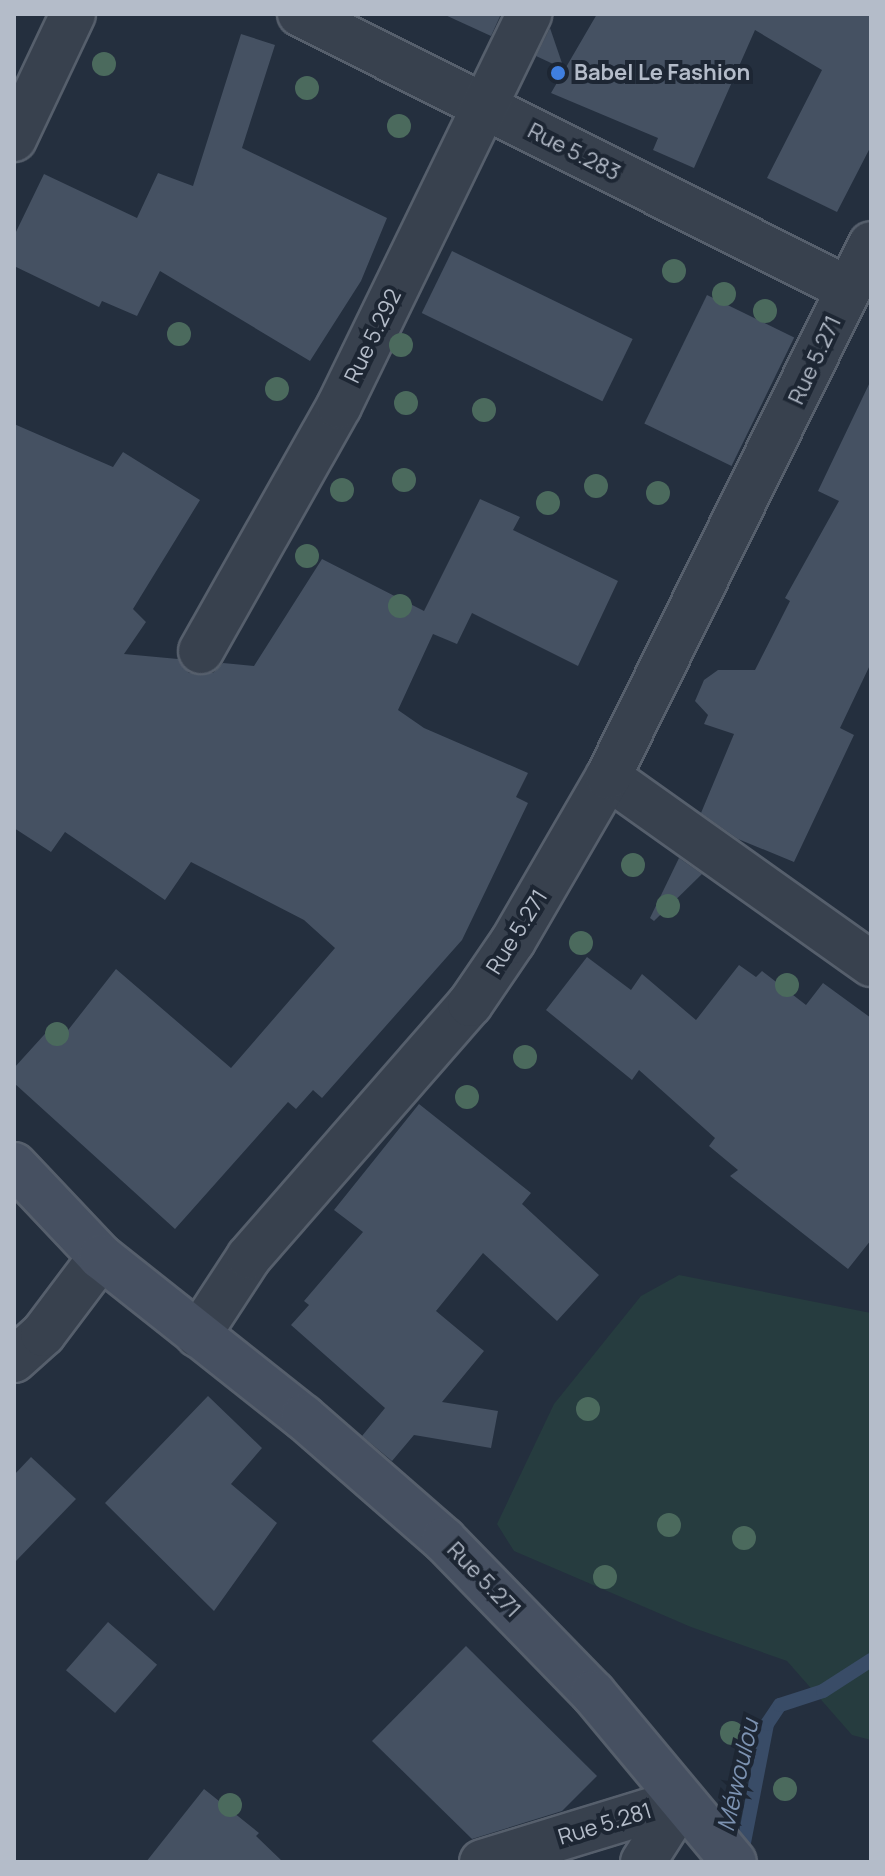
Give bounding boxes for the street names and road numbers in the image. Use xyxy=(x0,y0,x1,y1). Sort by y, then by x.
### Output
street label: Rue 5.283 xyxy=(523,118,625,186)
street label: Rue 5.292 xyxy=(339,285,407,387)
street label: Rue 5.271 xyxy=(783,312,847,408)
street label: Rue 5.271 xyxy=(481,885,553,979)
street label: Rue 5.271 xyxy=(442,1537,526,1623)
street label: Rue 5.281 xyxy=(555,1797,655,1851)

